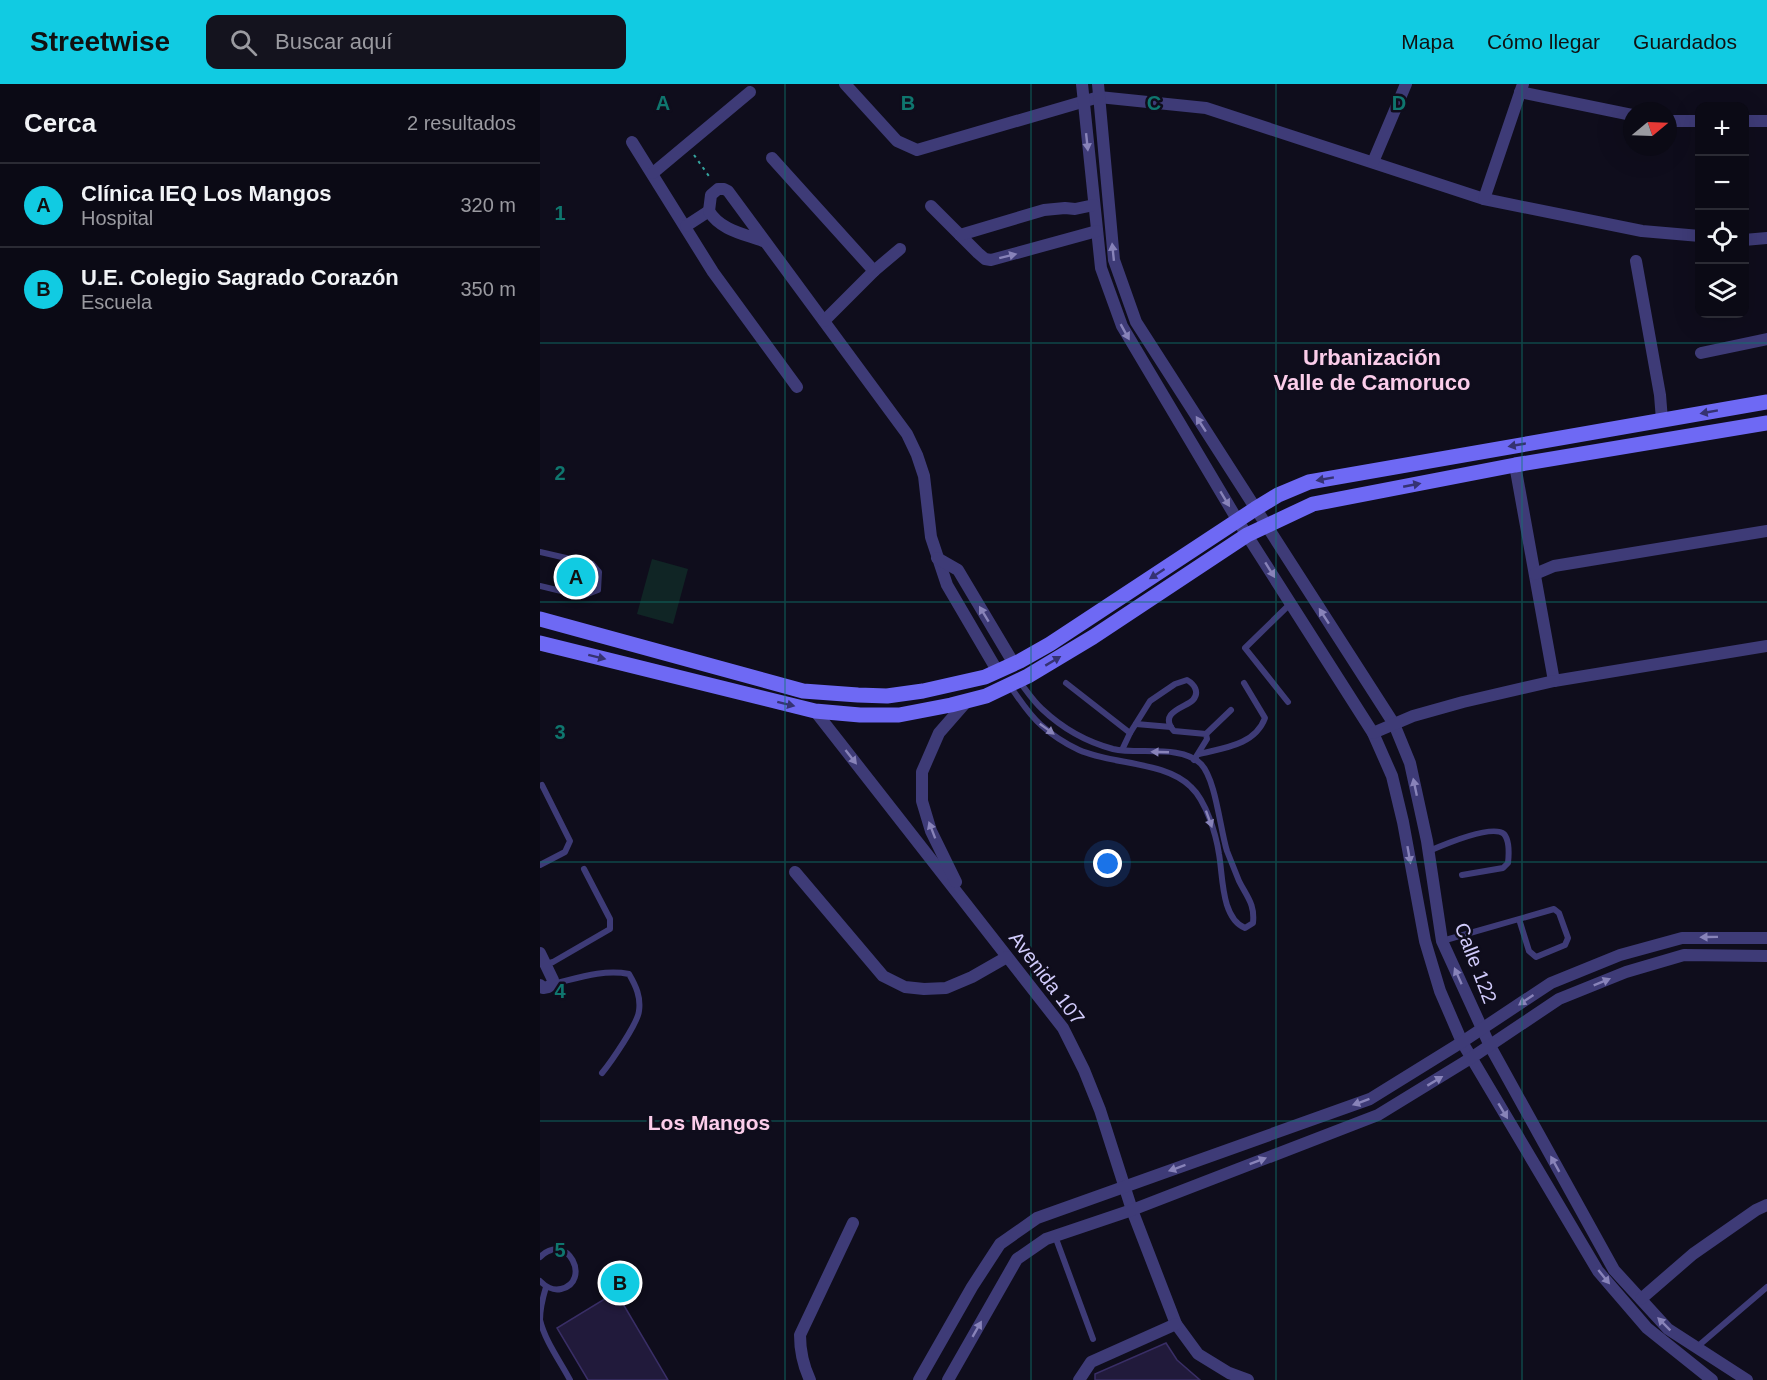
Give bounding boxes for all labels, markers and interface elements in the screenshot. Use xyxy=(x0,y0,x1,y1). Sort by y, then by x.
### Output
search box xyxy=(206,15,626,69)
text: Streetwise xyxy=(30,26,170,57)
icon: search xyxy=(227,26,260,59)
text: Buscar aquí xyxy=(275,29,392,54)
text: Mapa xyxy=(1401,30,1454,53)
text: Cómo llegar xyxy=(1487,30,1600,53)
text: Guardados xyxy=(1633,30,1737,53)
text: A xyxy=(656,92,670,114)
text: B xyxy=(901,92,915,114)
text: C xyxy=(1147,92,1161,114)
text: D xyxy=(1392,92,1406,114)
north arrow xyxy=(1623,102,1677,156)
map controls xyxy=(1695,102,1749,318)
button: + xyxy=(1695,102,1749,156)
text: Cerca xyxy=(24,108,96,138)
text: 2 resultados xyxy=(407,112,516,134)
one-way arrow xyxy=(1082,133,1092,152)
button: − xyxy=(1695,156,1749,210)
text: Clínica IEQ Los Mangos xyxy=(81,181,332,206)
text: A xyxy=(36,194,51,216)
text: 320 m xyxy=(460,194,516,216)
text: 1 xyxy=(554,202,566,224)
text: Hospital xyxy=(81,207,153,229)
button: locate xyxy=(1695,210,1749,264)
one-way arrow xyxy=(1108,242,1118,261)
one-way arrow xyxy=(999,251,1017,260)
button: layers xyxy=(1695,264,1749,318)
text: U.E. Colegio Sagrado Corazón xyxy=(81,265,399,290)
text: B xyxy=(36,278,51,300)
text: 350 m xyxy=(460,278,516,300)
text: Escuela xyxy=(81,291,152,313)
one-way arrow xyxy=(1120,324,1130,341)
district label: Urbanización Valle de Camoruco xyxy=(1274,345,1470,395)
one-way arrow xyxy=(1700,407,1719,416)
one-way arrow xyxy=(1196,416,1207,432)
one-way arrow xyxy=(1508,441,1527,450)
text: 2 xyxy=(554,462,566,484)
one-way arrow xyxy=(1316,474,1335,483)
one-way arrow xyxy=(1403,480,1422,489)
one-way arrow xyxy=(1220,491,1230,508)
pin: A xyxy=(556,554,596,600)
one-way arrow xyxy=(1264,562,1275,578)
one-way arrow xyxy=(1149,568,1165,579)
one-way arrow xyxy=(979,606,990,622)
one-way arrow xyxy=(1319,608,1330,624)
one-way arrow xyxy=(588,652,606,662)
one-way arrow xyxy=(1045,655,1061,666)
one-way arrow xyxy=(777,699,795,709)
text: 3 xyxy=(554,721,566,743)
one-way arrow xyxy=(1039,722,1054,734)
one-way arrow xyxy=(1150,747,1169,757)
one-way arrow xyxy=(845,750,857,765)
one-way arrow xyxy=(1410,778,1420,796)
one-way arrow xyxy=(1204,810,1214,828)
one-way arrow xyxy=(927,821,937,839)
one-way arrow xyxy=(1405,846,1414,865)
your location xyxy=(1093,849,1122,878)
street label: Calle 122 xyxy=(1451,920,1501,1006)
street label: Avenida 107 xyxy=(1005,927,1089,1029)
one-way arrow xyxy=(1699,932,1718,942)
one-way arrow xyxy=(1452,967,1462,985)
one-way arrow xyxy=(1593,977,1611,986)
text: 4 xyxy=(554,980,566,1002)
one-way arrow xyxy=(1518,994,1535,1005)
one-way arrow xyxy=(1427,1075,1443,1086)
one-way arrow xyxy=(1352,1098,1370,1108)
one-way arrow xyxy=(1497,1103,1508,1119)
district label: Los Mangos xyxy=(648,1111,770,1134)
one-way arrow xyxy=(1550,1155,1560,1172)
one-way arrow xyxy=(1249,1156,1267,1165)
one-way arrow xyxy=(1168,1164,1186,1174)
text: 5 xyxy=(554,1239,566,1261)
pin: B xyxy=(600,1260,640,1306)
one-way arrow xyxy=(1597,1269,1610,1284)
one-way arrow xyxy=(1657,1317,1671,1331)
one-way arrow xyxy=(972,1320,982,1337)

